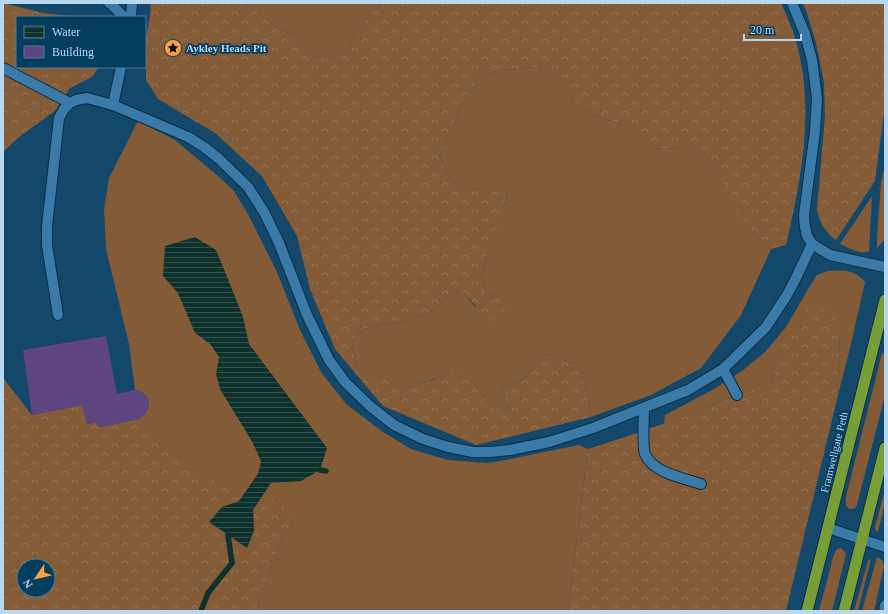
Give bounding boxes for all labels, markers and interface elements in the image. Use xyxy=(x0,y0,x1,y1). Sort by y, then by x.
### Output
legend xyxy=(16,16,146,68)
scale bar xyxy=(744,16,801,42)
text: 20 m xyxy=(750,23,775,37)
text: Water xyxy=(52,25,80,39)
place icon: Aykley Heads Pit xyxy=(163,38,183,58)
place label: Aykley Heads Pit xyxy=(186,42,267,54)
text: Building xyxy=(52,45,94,59)
street label: Framwellgate Peth xyxy=(818,410,850,494)
north arrow xyxy=(16,558,56,598)
text: N xyxy=(21,577,35,590)

